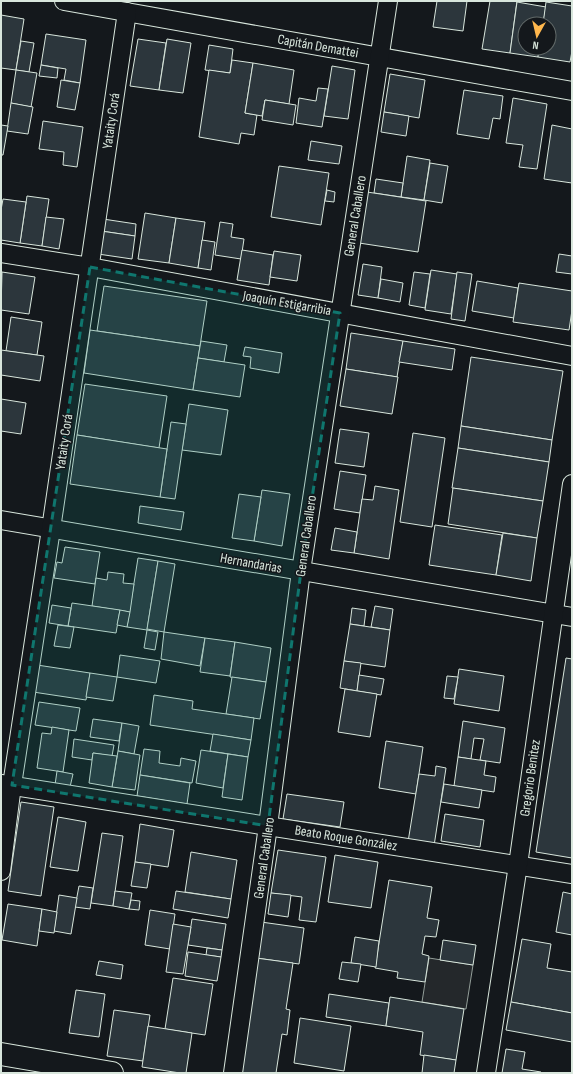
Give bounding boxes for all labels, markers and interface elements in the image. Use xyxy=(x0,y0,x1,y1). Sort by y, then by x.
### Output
north arrow xyxy=(517,16,557,56)
street label: Capitán Demattei xyxy=(276,31,360,61)
text: N xyxy=(532,39,539,52)
street label: Yataity Corá xyxy=(99,92,123,150)
street label: General Caballero xyxy=(340,174,370,258)
street label: Joaquín Estigarribia xyxy=(240,287,333,319)
street label: Yataity Corá xyxy=(52,413,76,471)
street label: General Caballero xyxy=(292,494,320,578)
street label: Hernandarias xyxy=(219,549,283,577)
street label: Gregorio Benitez xyxy=(516,738,544,818)
street label: General Caballero xyxy=(250,816,278,900)
street label: Beato Roque González xyxy=(294,822,398,854)

